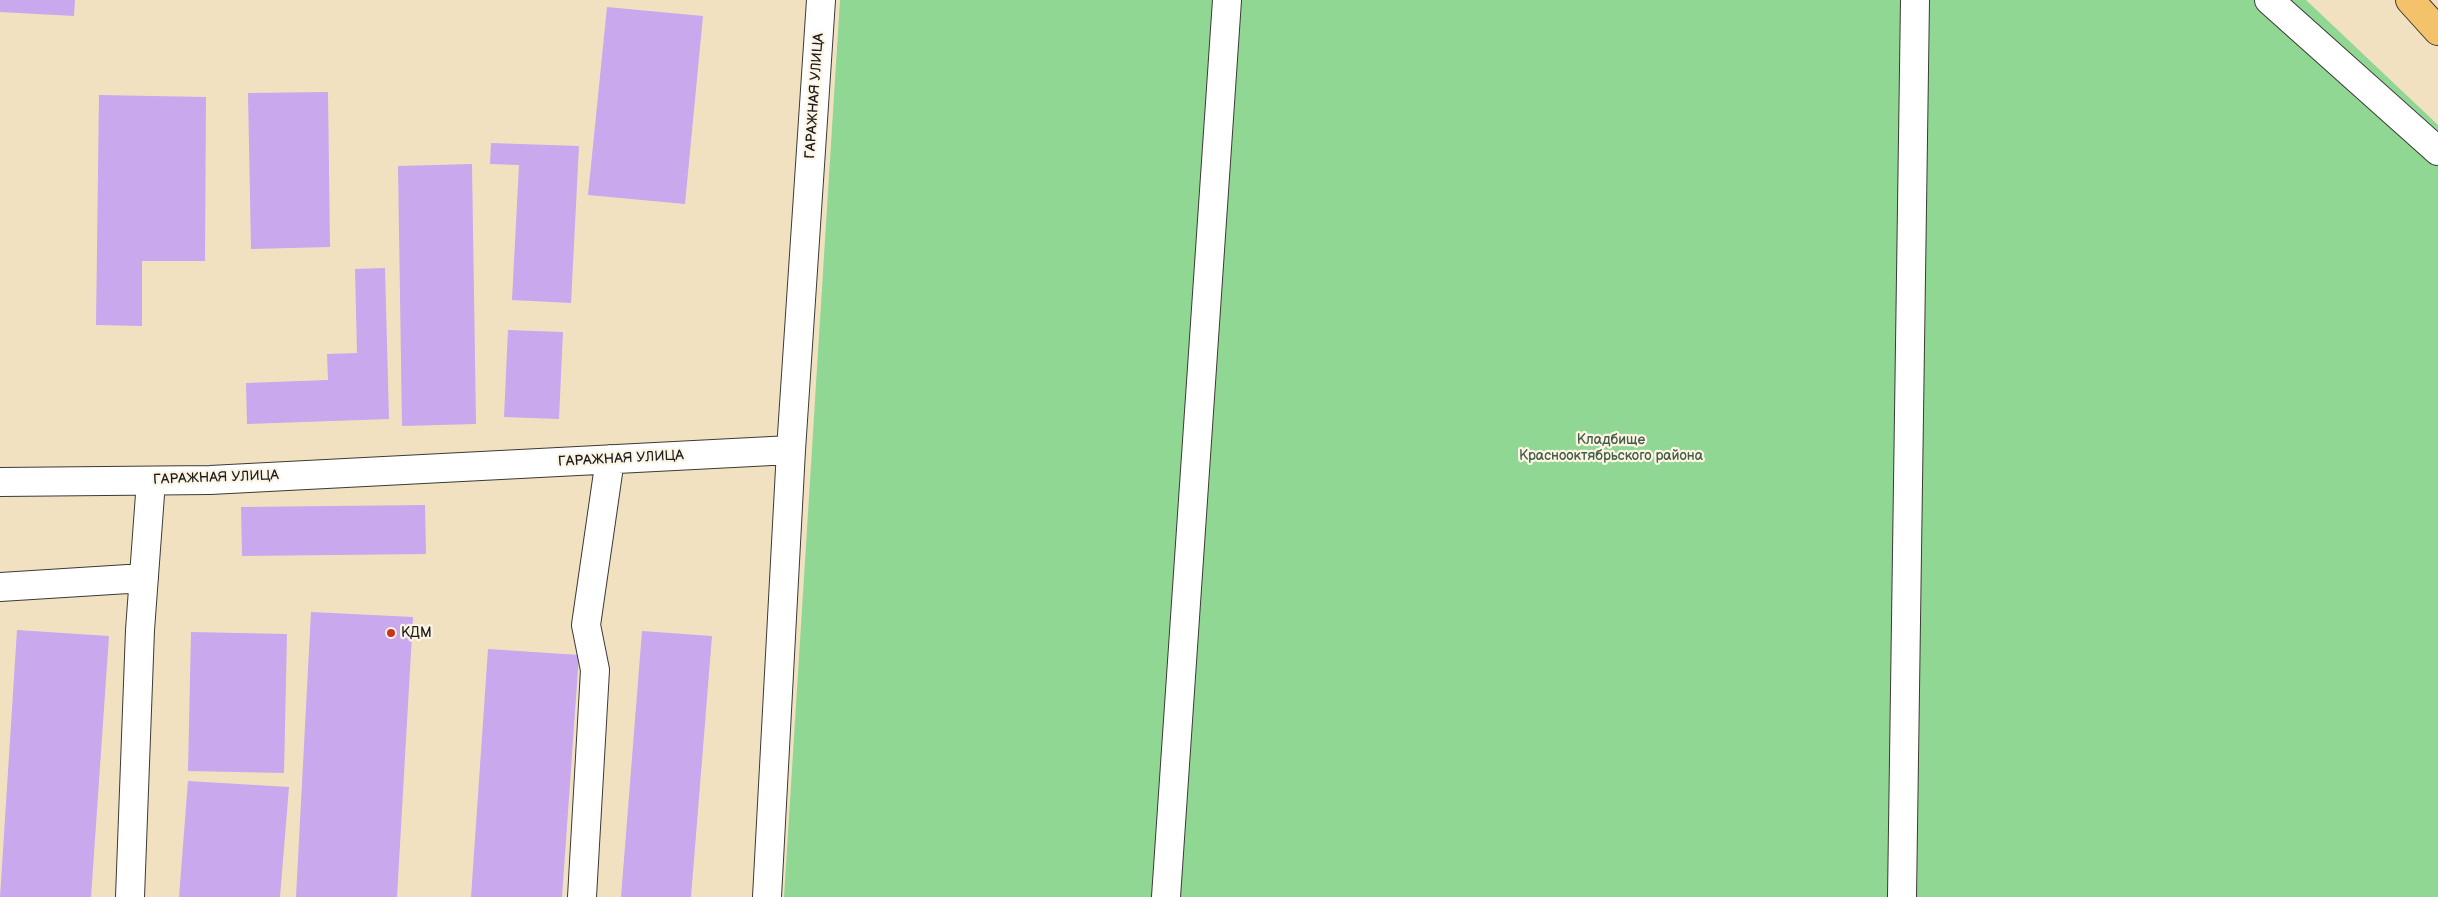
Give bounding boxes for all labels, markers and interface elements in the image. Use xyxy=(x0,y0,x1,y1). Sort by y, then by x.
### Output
street label: ГАРАЖНАЯ УЛИЦА xyxy=(802,33,828,159)
park label: Кладбище Краснооктябрьского района xyxy=(1519,432,1703,464)
street label: ГАРАЖНАЯ УЛИЦА xyxy=(558,447,684,471)
street label: ГАРАЖНАЯ УЛИЦА xyxy=(153,467,279,489)
place label: КДМ xyxy=(401,625,432,641)
marker: КДМ xyxy=(385,627,397,639)

